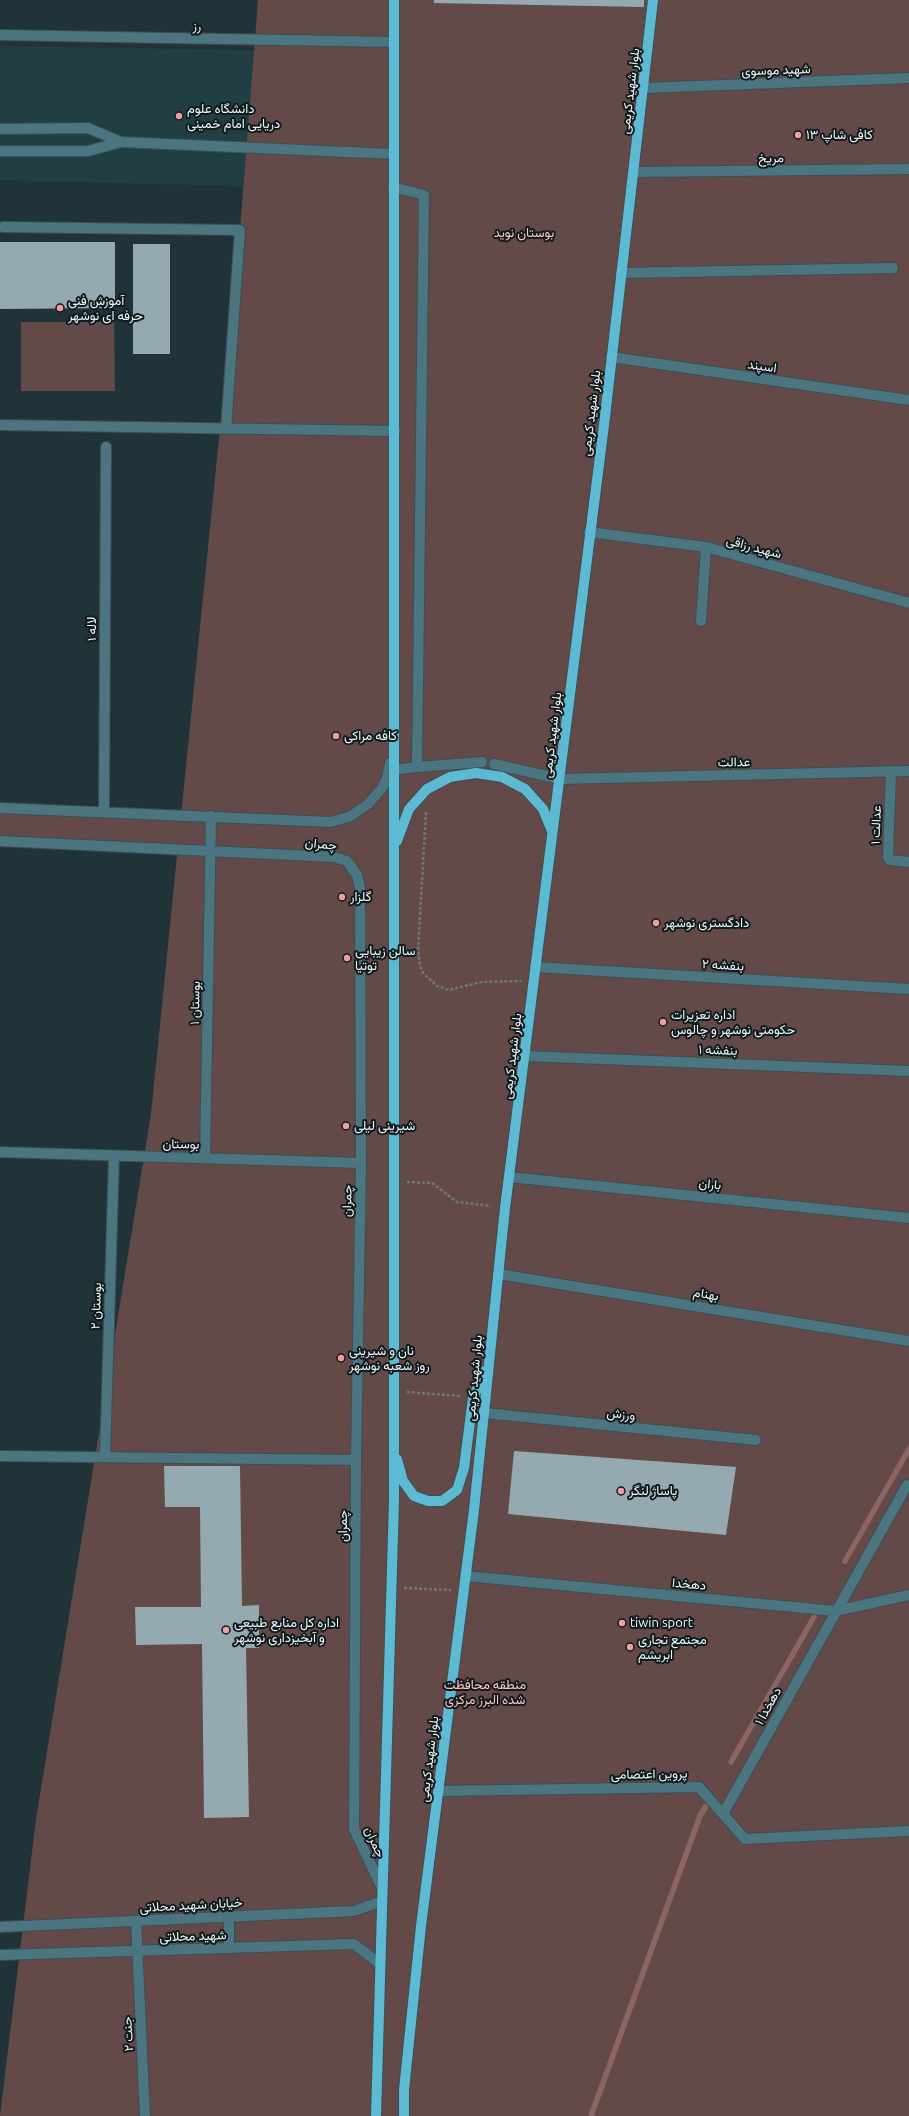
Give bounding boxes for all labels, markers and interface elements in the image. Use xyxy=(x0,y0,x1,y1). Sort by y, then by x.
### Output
street label: رز xyxy=(193,18,201,34)
street label: بلوار شهید کریمی xyxy=(617,47,643,135)
street label: شهید موسوی xyxy=(741,61,811,79)
place label: دانشگاه علوم دریایی امام خمینی xyxy=(187,101,280,132)
marker: دانشگاه علوم دریایی امام خمینی xyxy=(174,111,184,121)
place label: کافی شاپ ۱۳ xyxy=(806,127,873,143)
marker: کافی شاپ ۱۳ xyxy=(793,130,803,140)
street label: مریخ xyxy=(758,150,784,166)
park label: بوستان نوید xyxy=(494,225,554,241)
place label: آموزش فنی حرفه ای نوشهر xyxy=(68,293,143,324)
marker: آموزش فنی حرفه ای نوشهر xyxy=(55,303,65,313)
street label: اسپند xyxy=(746,356,778,376)
street label: بلوار شهید کریمی xyxy=(578,369,604,457)
street label: شهید رزاقی xyxy=(725,532,783,562)
street label: لاله ۱ xyxy=(84,617,100,641)
street label: بلوار شهید کریمی xyxy=(539,691,565,779)
place label: کافه مراکی xyxy=(344,728,397,744)
marker: کافه مراکی xyxy=(331,731,341,741)
street label: عدالت xyxy=(718,754,750,770)
street label: عدالت ۱ xyxy=(868,805,884,845)
street label: چمران xyxy=(304,835,338,853)
place label: گلزار xyxy=(350,889,371,905)
marker: گلزار xyxy=(337,892,347,902)
place label: دادگستری نوشهر xyxy=(664,915,749,931)
marker: دادگستری نوشهر xyxy=(651,918,661,928)
place label: سالن زیبایی توتیا xyxy=(355,943,415,974)
marker: سالن زیبایی توتیا xyxy=(342,953,352,963)
street label: بنفشه ۲ xyxy=(702,956,744,974)
street label: بوستان ۱ xyxy=(187,981,203,1025)
place label: اداره تعزیرات حکومتی نوشهر و چالوس xyxy=(671,1007,795,1038)
street label: بلوار شهید کریمی xyxy=(499,1012,525,1100)
marker: اداره تعزیرات حکومتی نوشهر و چالوس xyxy=(658,1017,668,1027)
street label: بنفشه ۱ xyxy=(698,1042,738,1058)
place label: شیرینی لیلی xyxy=(354,1118,415,1134)
marker: شیرینی لیلی xyxy=(341,1121,351,1131)
street label: بوستان xyxy=(162,1136,200,1152)
street label: باران xyxy=(698,1175,722,1193)
street label: چمران xyxy=(339,1185,355,1217)
street label: بوستان ۲ xyxy=(87,1282,105,1330)
street label: بهنام xyxy=(692,1284,720,1304)
street label: بلوار شهید کریمی xyxy=(462,1334,486,1422)
place label: نان و شیرینی روز شعبه نوشهر xyxy=(349,1343,430,1374)
marker: نان و شیرینی روز شعبه نوشهر xyxy=(336,1353,346,1363)
street label: ورزش xyxy=(606,1405,636,1423)
place label: پاساژ لنگر xyxy=(629,1483,677,1499)
marker: پاساژ لنگر xyxy=(616,1486,626,1496)
street label: چمران xyxy=(335,1510,351,1542)
street label: دهخدا xyxy=(671,1575,707,1593)
place label: اداره كل منابع طبيعی و آبخيزداری نوشهر xyxy=(234,1615,339,1646)
place label: tiwin sport xyxy=(630,1615,693,1631)
marker: tiwin sport xyxy=(617,1618,627,1628)
marker: اداره كل منابع طبيعی و آبخيزداری نوشهر xyxy=(221,1625,231,1635)
place label: مجتمع تجاری ابریشم xyxy=(638,1632,707,1663)
marker: مجتمع تجاری ابریشم xyxy=(625,1642,635,1652)
park label: منطقه محافظت شده البرز مرکزی xyxy=(444,1677,526,1708)
street label: دهخدا ۱ xyxy=(751,1684,785,1728)
street label: بلوار شهید کریمی xyxy=(416,1715,442,1803)
street label: پروین اعتصامی xyxy=(611,1766,687,1782)
street label: چمران xyxy=(361,1824,389,1860)
street label: خیابان شهید محلاتی xyxy=(139,1895,243,1915)
street label: شهید محلاتی xyxy=(159,1927,227,1945)
street label: جنت ۲ xyxy=(119,2016,137,2052)

